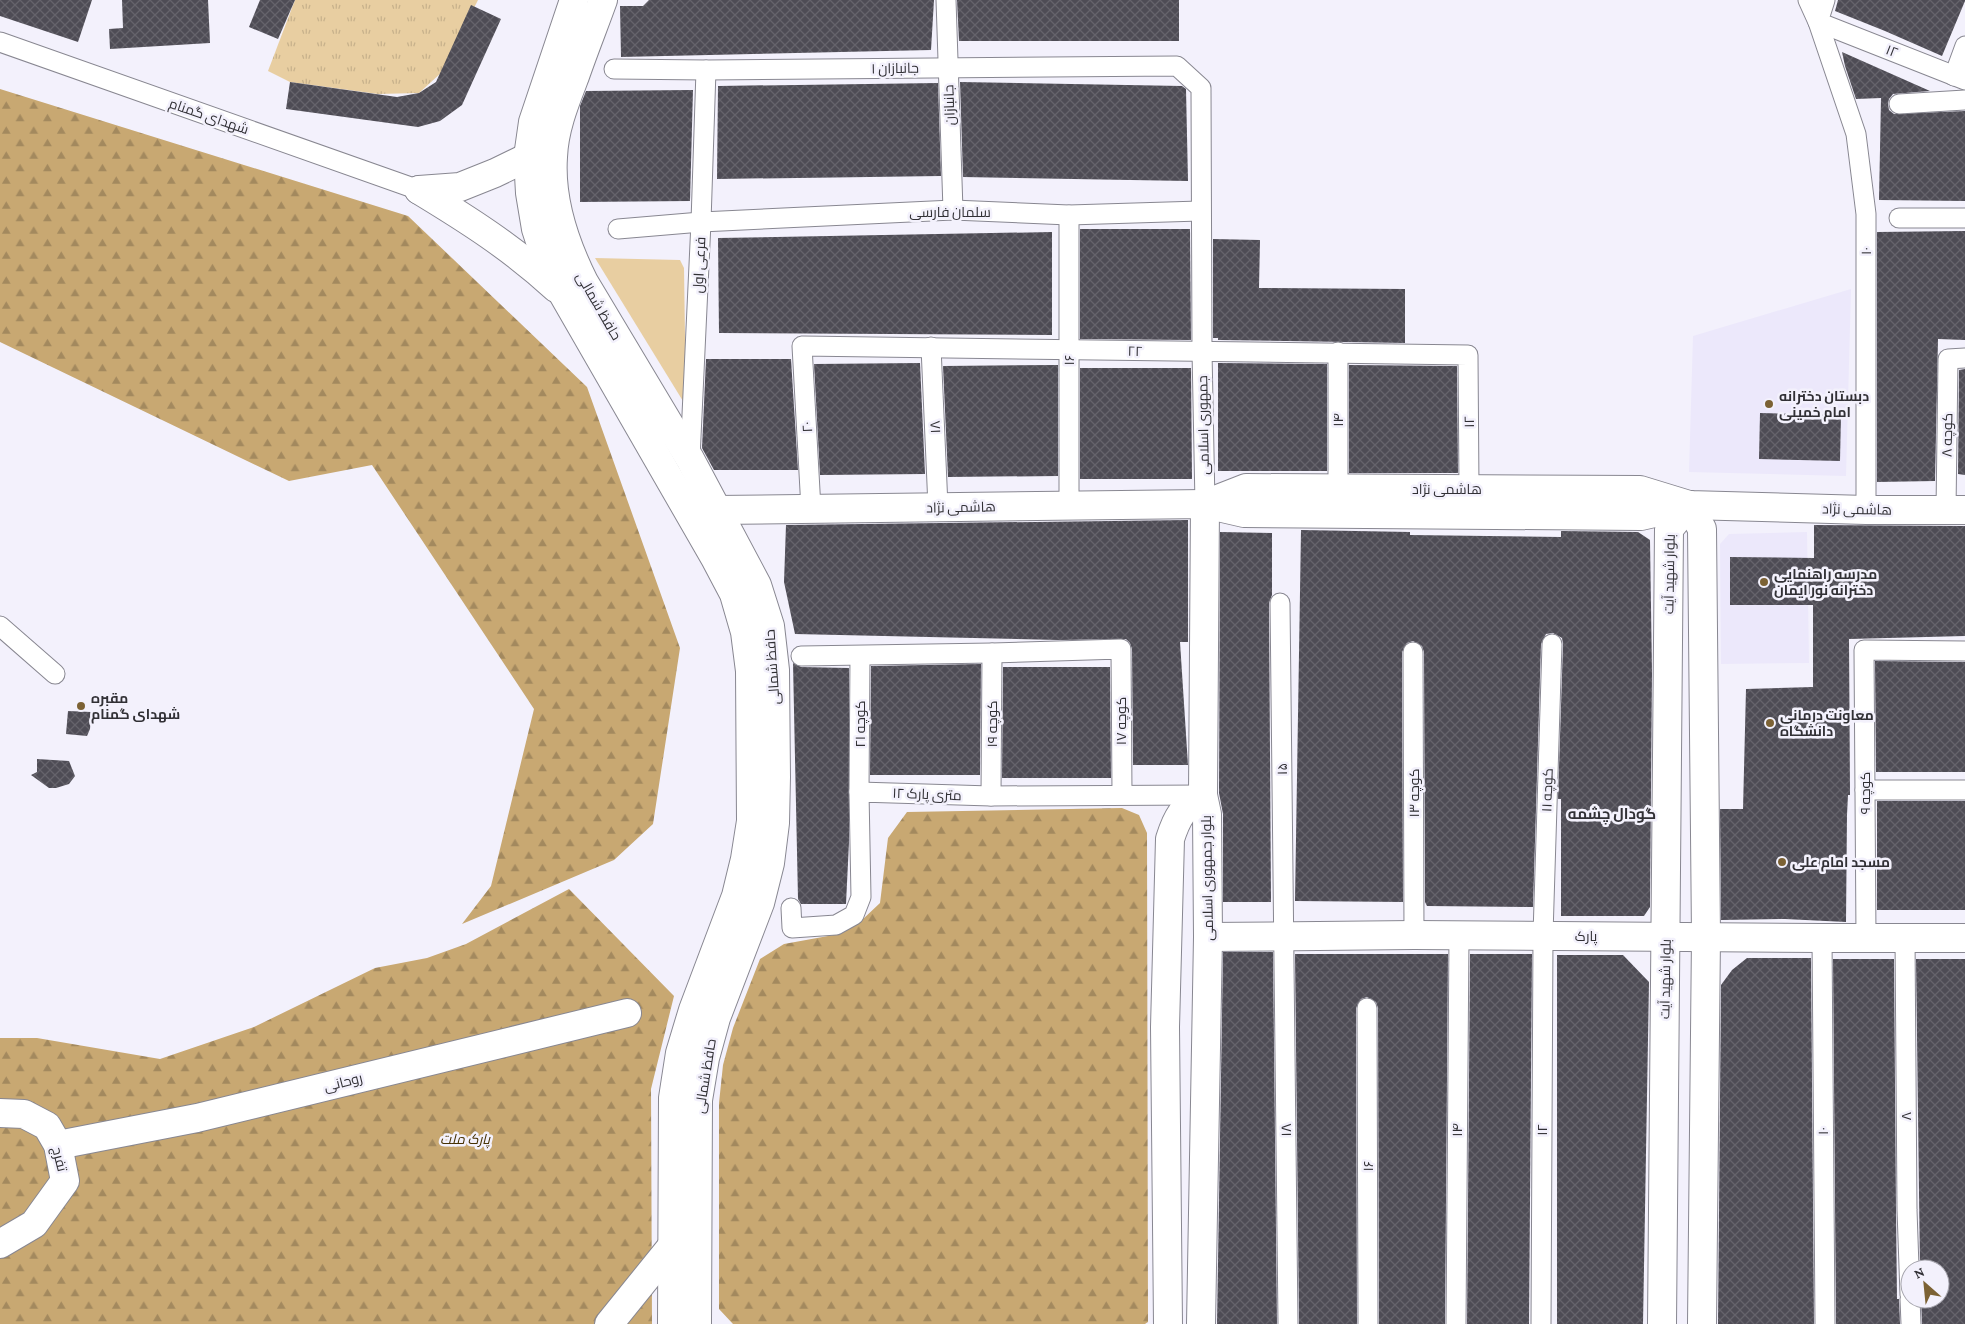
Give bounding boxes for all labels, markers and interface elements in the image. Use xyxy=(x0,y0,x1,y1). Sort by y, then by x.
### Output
street label: ۱۲ xyxy=(1884,41,1900,61)
street label: جانبازان ۱ xyxy=(871,60,919,76)
street label: جانبازان xyxy=(940,84,958,126)
street label: شهدای گمنام xyxy=(166,95,251,139)
street label: سلمان فارسی xyxy=(909,204,991,220)
street label: فرعی اول xyxy=(690,236,709,294)
street label: ۱۰ xyxy=(1858,247,1874,255)
street label: حافظ شمالی xyxy=(573,269,625,343)
street label: ۲۲ xyxy=(1127,343,1143,359)
street label: ۱۶ xyxy=(1061,354,1077,366)
street label: جمهوری اسلامی xyxy=(1194,375,1212,475)
place label: دبستان دخترانه امام خمینی xyxy=(1779,388,1869,422)
marker: دبستان دخترانه امام خمینی xyxy=(1763,398,1775,410)
street label: ۱۴ xyxy=(1330,413,1346,427)
street label: کوچه ۸ xyxy=(1939,413,1957,457)
street label: ۱۲ xyxy=(1461,416,1477,428)
street label: ۱۸ xyxy=(927,420,943,434)
street label: ۲۰ xyxy=(799,421,815,433)
street label: هاشمی نژاد xyxy=(1412,481,1482,497)
street label: هاشمی نژاد xyxy=(926,498,996,516)
street label: هاشمی نژاد xyxy=(1822,500,1892,518)
street label: بلوار شهید آیت xyxy=(1660,534,1678,614)
place label: مدرسه راهنمایی دخترانه نور ایمان xyxy=(1774,566,1877,599)
marker: مدرسه راهنمایی دخترانه نور ایمان xyxy=(1758,576,1770,588)
street label: حافظ شمالی xyxy=(761,629,783,705)
place label: مقبره شهدای گمنام xyxy=(91,690,180,724)
street label: کوچه ۱۷ xyxy=(1113,697,1131,745)
marker: مقبره شهدای گمنام xyxy=(75,700,87,712)
street label: کوچه ۲۱ xyxy=(852,700,870,748)
street label: کوچه ۱۹ xyxy=(984,701,1002,747)
place label: معاونت درمانی دانشگاه xyxy=(1780,707,1874,739)
marker: معاونت درمانی دانشگاه xyxy=(1764,717,1776,729)
street label: ۱۵ xyxy=(1274,763,1290,775)
street label: کوچه ۱۳ xyxy=(1406,768,1424,818)
street label: کوچه ۱۱ xyxy=(1538,768,1558,812)
street label: کوچه ۹ xyxy=(1857,772,1875,814)
street label: ۱۲ متری پارک xyxy=(892,785,962,805)
district label: گودال چشمه xyxy=(1568,806,1656,825)
street label: بلوار جمهوری اسلامی xyxy=(1198,815,1216,941)
place label: مسجد امام علی xyxy=(1792,854,1890,872)
marker: مسجد امام علی xyxy=(1776,856,1788,868)
street label: پارک xyxy=(1575,928,1598,946)
street label: بلوار شهید آیت xyxy=(1656,939,1674,1019)
street label: حافظ شمالی xyxy=(691,1037,719,1115)
street label: روحانی xyxy=(322,1069,364,1095)
street label: ۸ xyxy=(1898,1111,1914,1120)
street label: ۱۸ xyxy=(1278,1123,1294,1137)
street label: ۱۴ xyxy=(1449,1123,1465,1137)
street label: ۱۲ xyxy=(1534,1124,1550,1136)
street label: ۱۰ xyxy=(1815,1127,1831,1135)
park label: پارک ملت xyxy=(440,1131,491,1149)
street label: تفرج xyxy=(48,1145,71,1174)
street label: ۱۶ xyxy=(1360,1160,1376,1172)
north arrow xyxy=(1900,1259,1950,1309)
text: N xyxy=(1911,1263,1927,1282)

